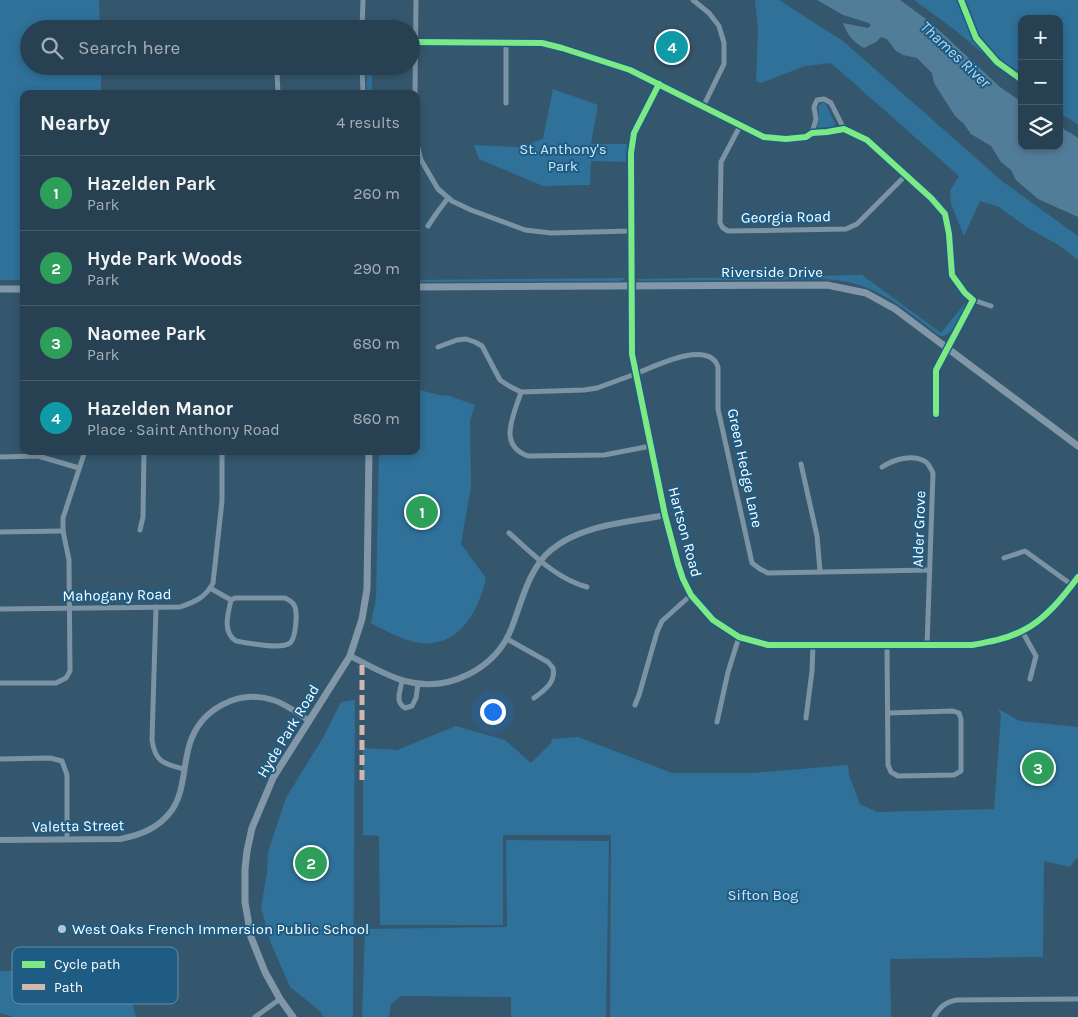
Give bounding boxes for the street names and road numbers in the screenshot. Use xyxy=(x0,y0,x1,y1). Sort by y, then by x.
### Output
street label: Georgia Road xyxy=(741,207,831,227)
street label: Riverside Drive xyxy=(721,263,823,281)
street label: Green Hedge Lane xyxy=(724,407,766,529)
street label: Hartson Road xyxy=(664,485,706,579)
street label: Alder Grove xyxy=(909,490,929,568)
street label: Mahogany Road xyxy=(62,585,172,605)
street label: Hyde Park Road xyxy=(253,681,323,781)
street label: Valetta Street xyxy=(32,816,125,836)

